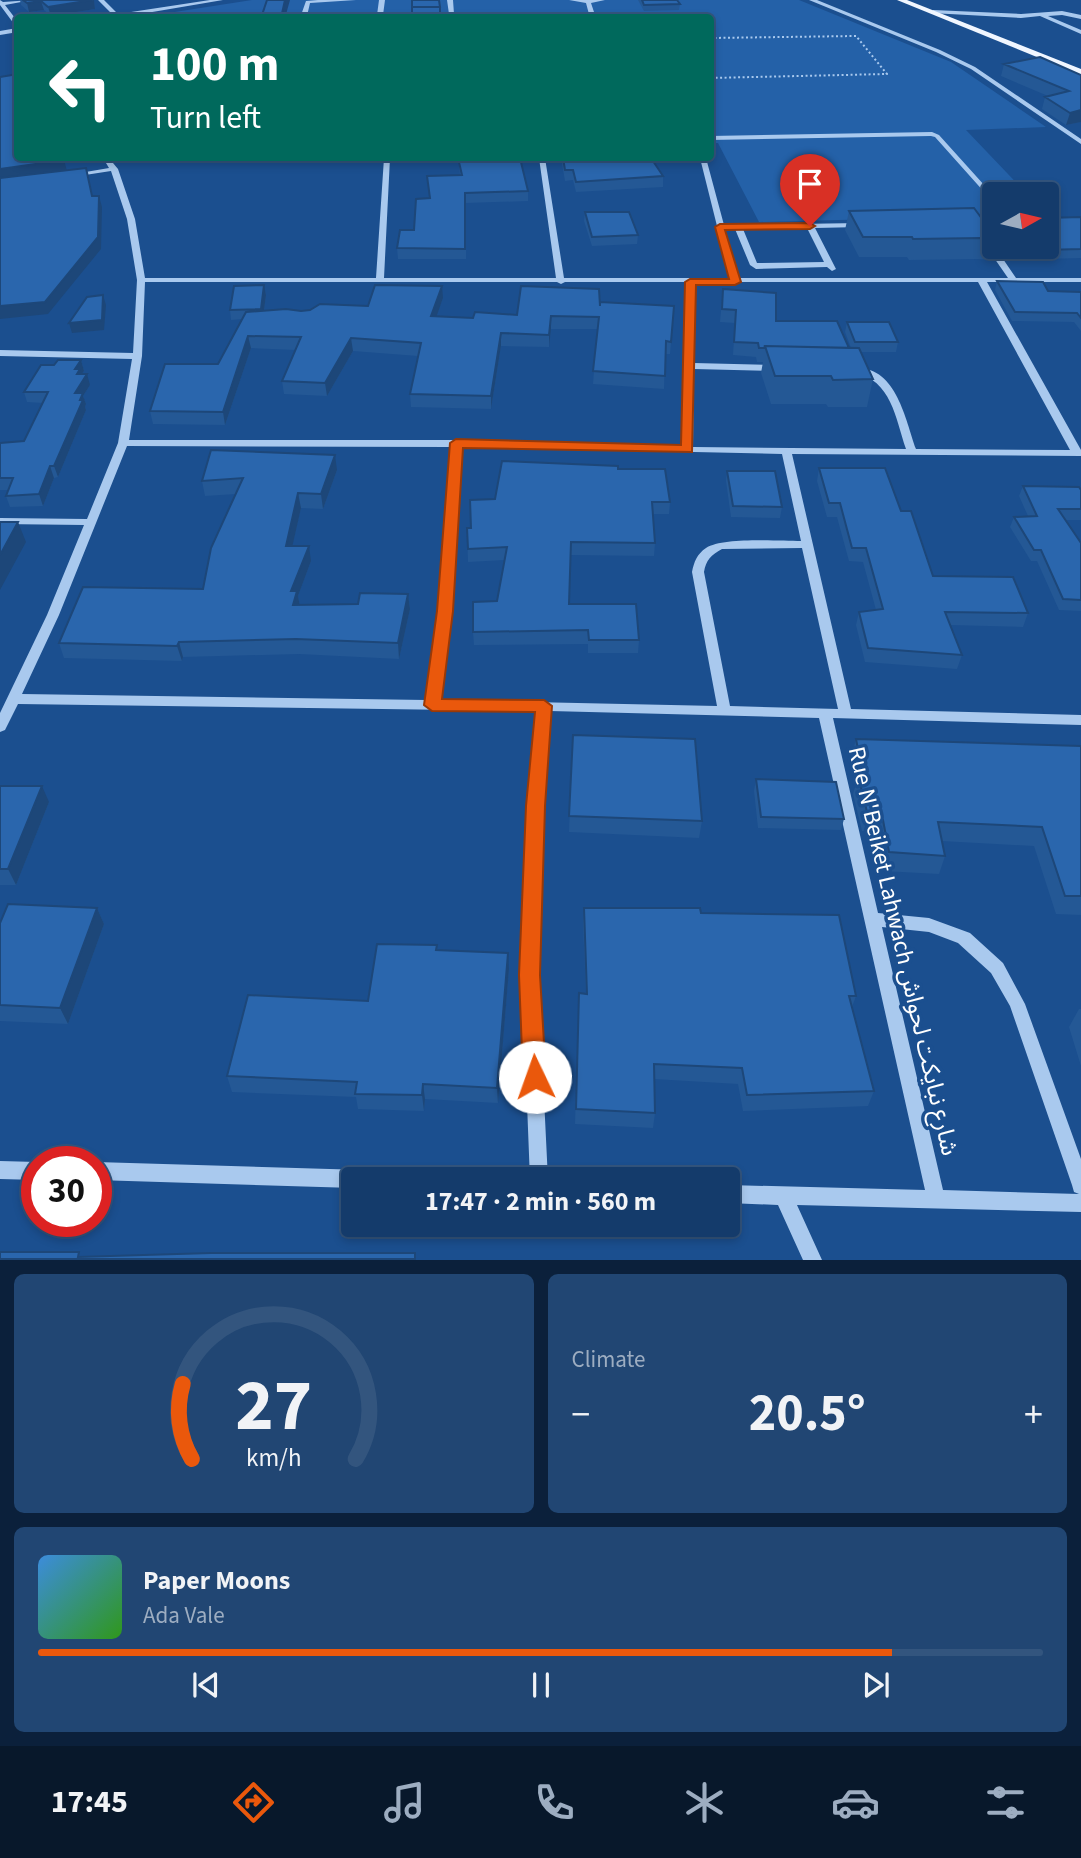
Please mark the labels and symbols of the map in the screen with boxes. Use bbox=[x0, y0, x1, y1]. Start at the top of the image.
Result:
pin bbox=[780, 154, 840, 226]
north arrow bbox=[982, 182, 1059, 259]
street label: Rue N'Beiket Lahwach شارع نبايكت لحواش bbox=[839, 743, 967, 1159]
position arrow bbox=[498, 1040, 572, 1114]
speed limit sign: 30 bbox=[21, 1146, 112, 1237]

